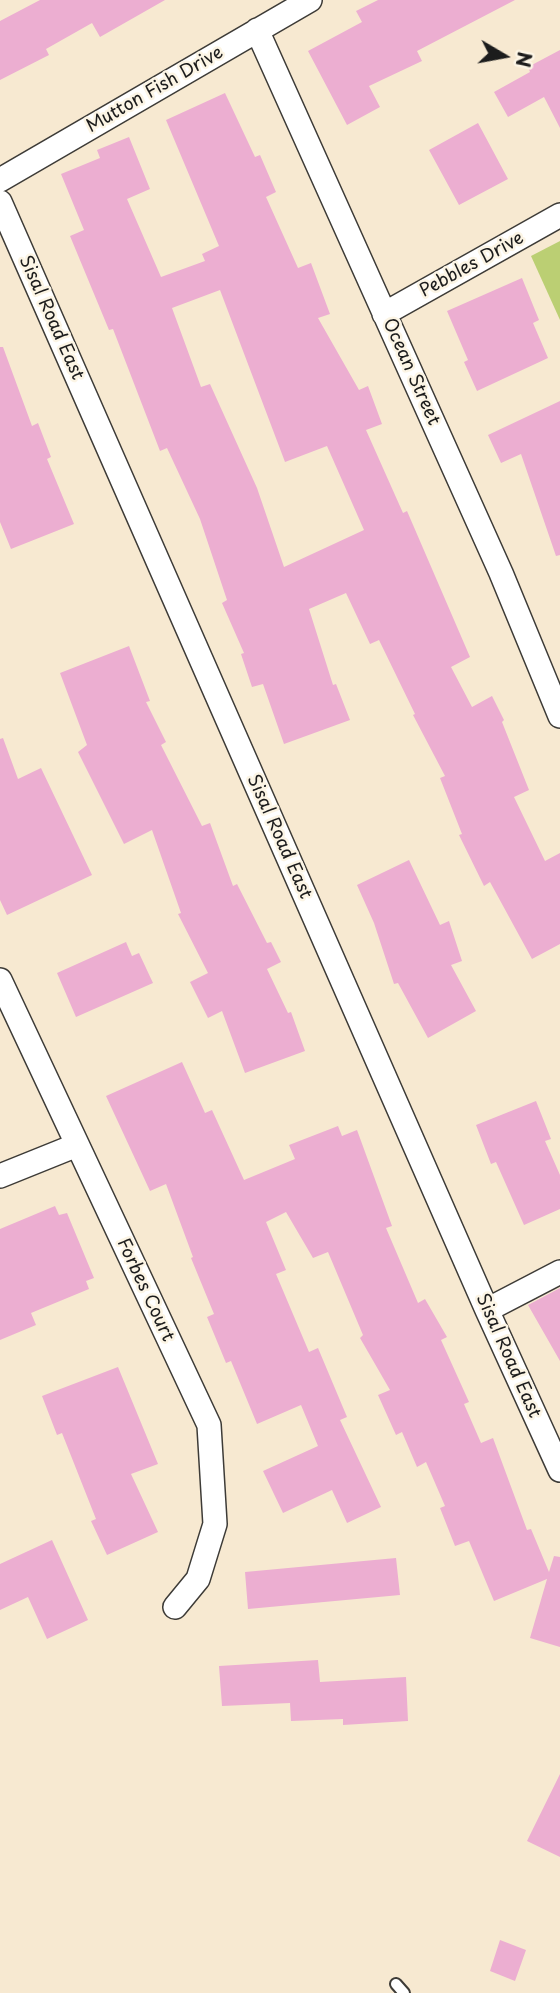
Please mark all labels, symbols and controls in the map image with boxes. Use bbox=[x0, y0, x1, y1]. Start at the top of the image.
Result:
north arrow bbox=[469, 21, 539, 91]
street label: Mutton Fish Drive bbox=[83, 42, 227, 138]
text: N bbox=[510, 50, 540, 69]
street label: Pebbles Drive bbox=[416, 228, 528, 302]
street label: Sisal Road East bbox=[14, 253, 88, 383]
street label: Ocean Street bbox=[378, 315, 444, 429]
street label: Sisal Road East bbox=[242, 772, 316, 902]
street label: Forbes Court bbox=[112, 1235, 178, 1345]
street label: Sisal Road East bbox=[471, 1291, 545, 1421]

